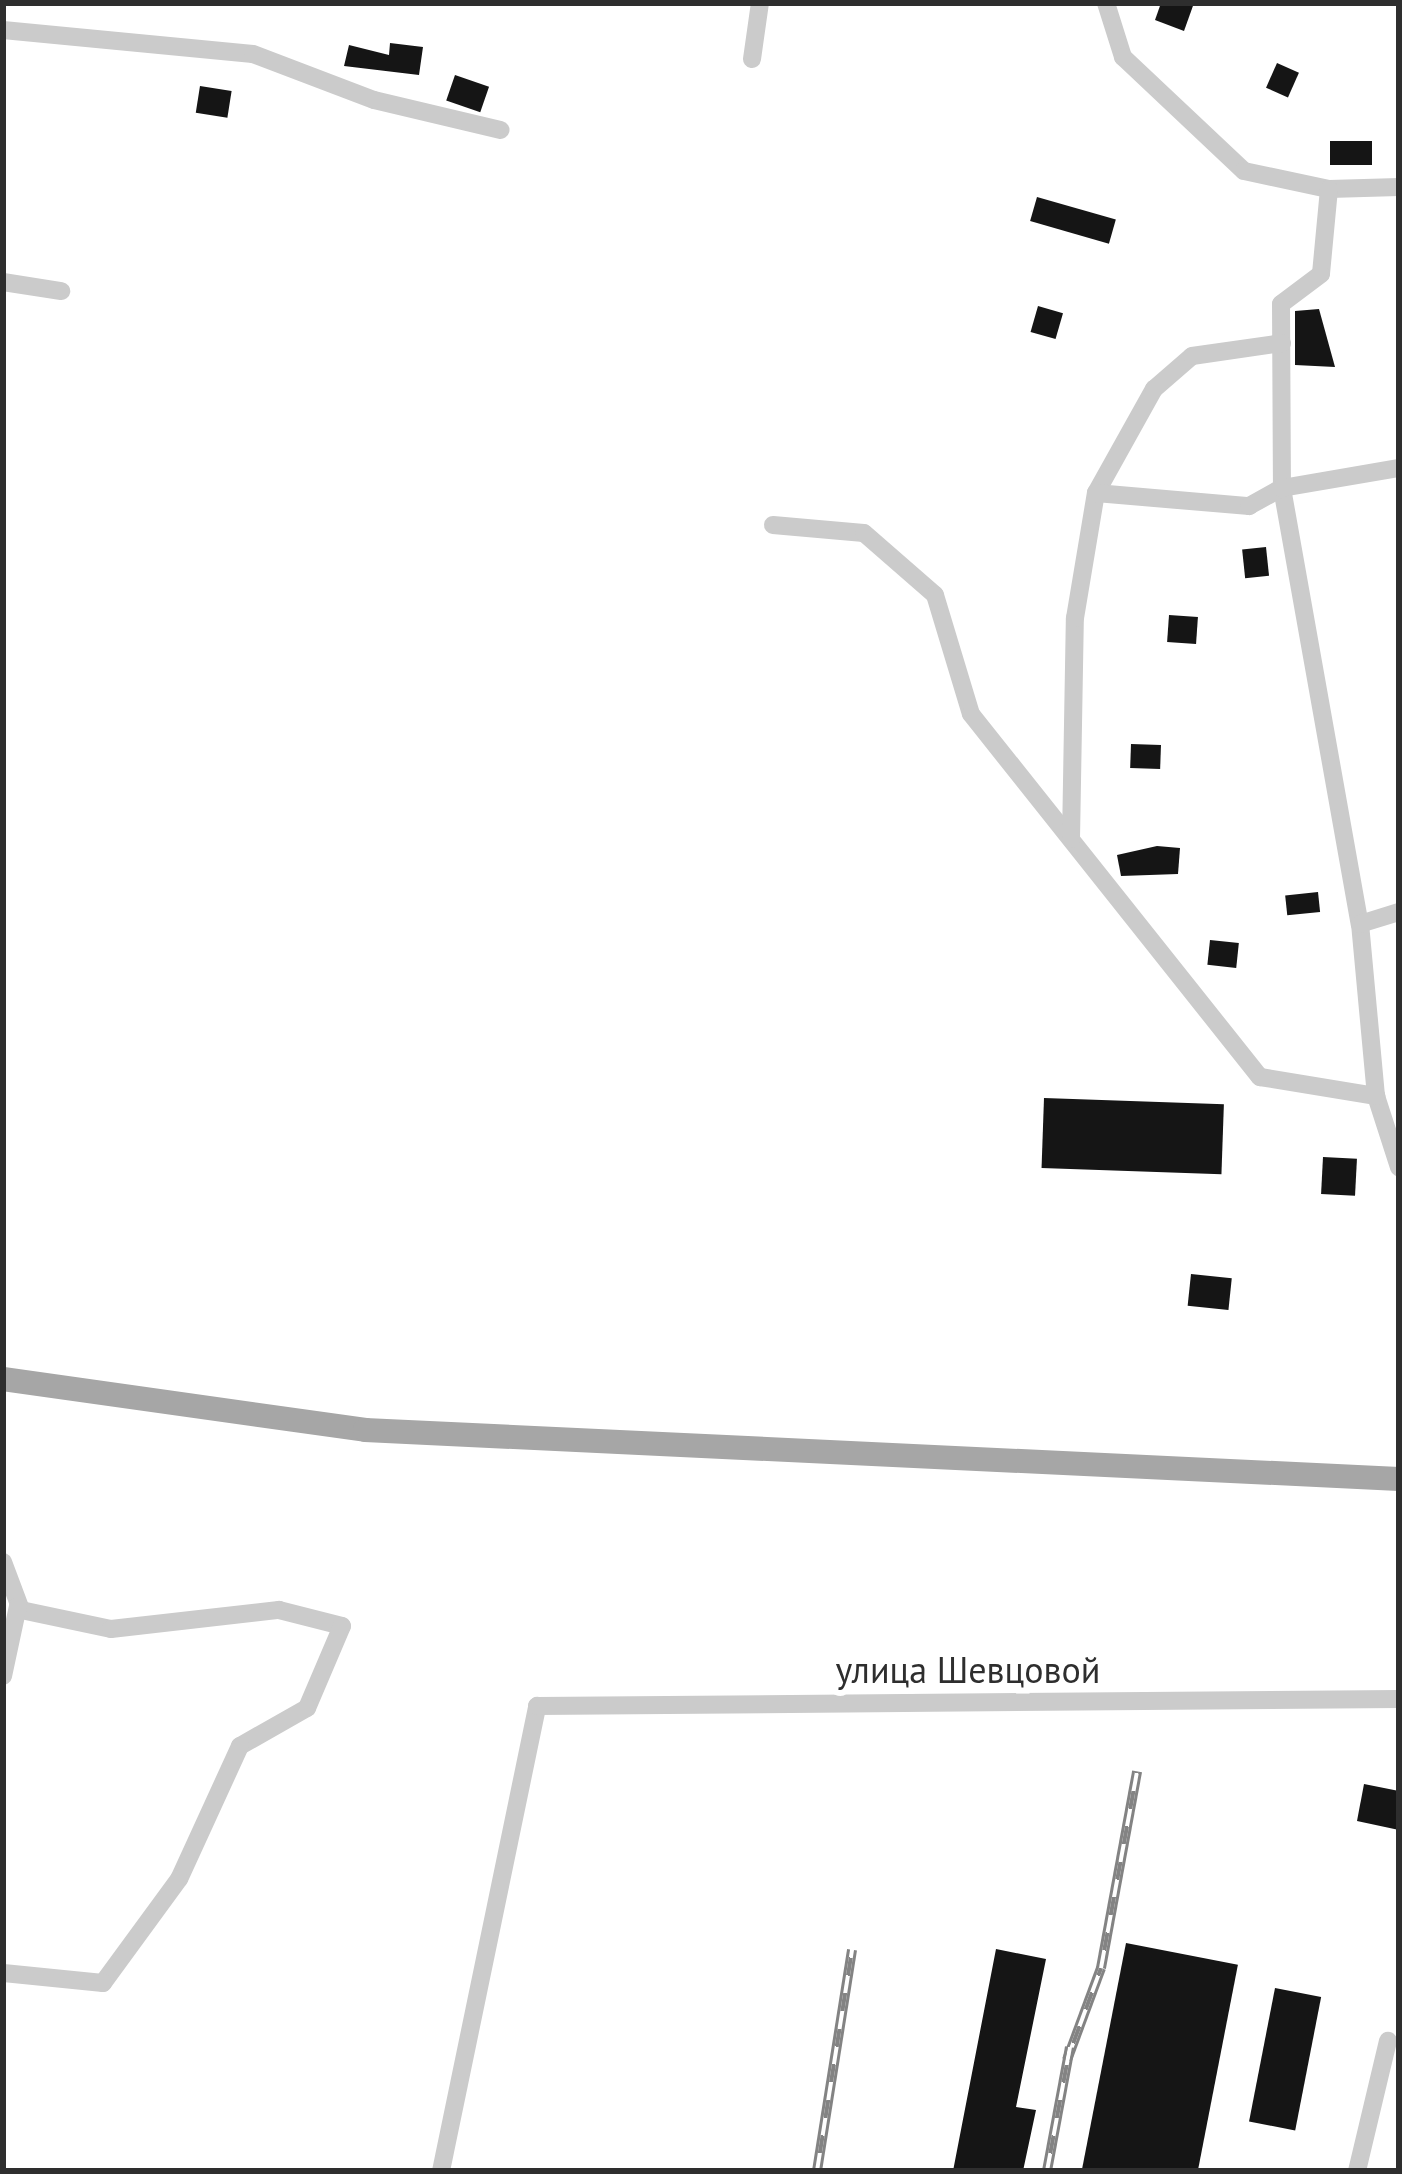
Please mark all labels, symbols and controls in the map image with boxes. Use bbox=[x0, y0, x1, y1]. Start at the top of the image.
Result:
street label: улица Шевцовой bbox=[836, 1648, 1100, 1692]

